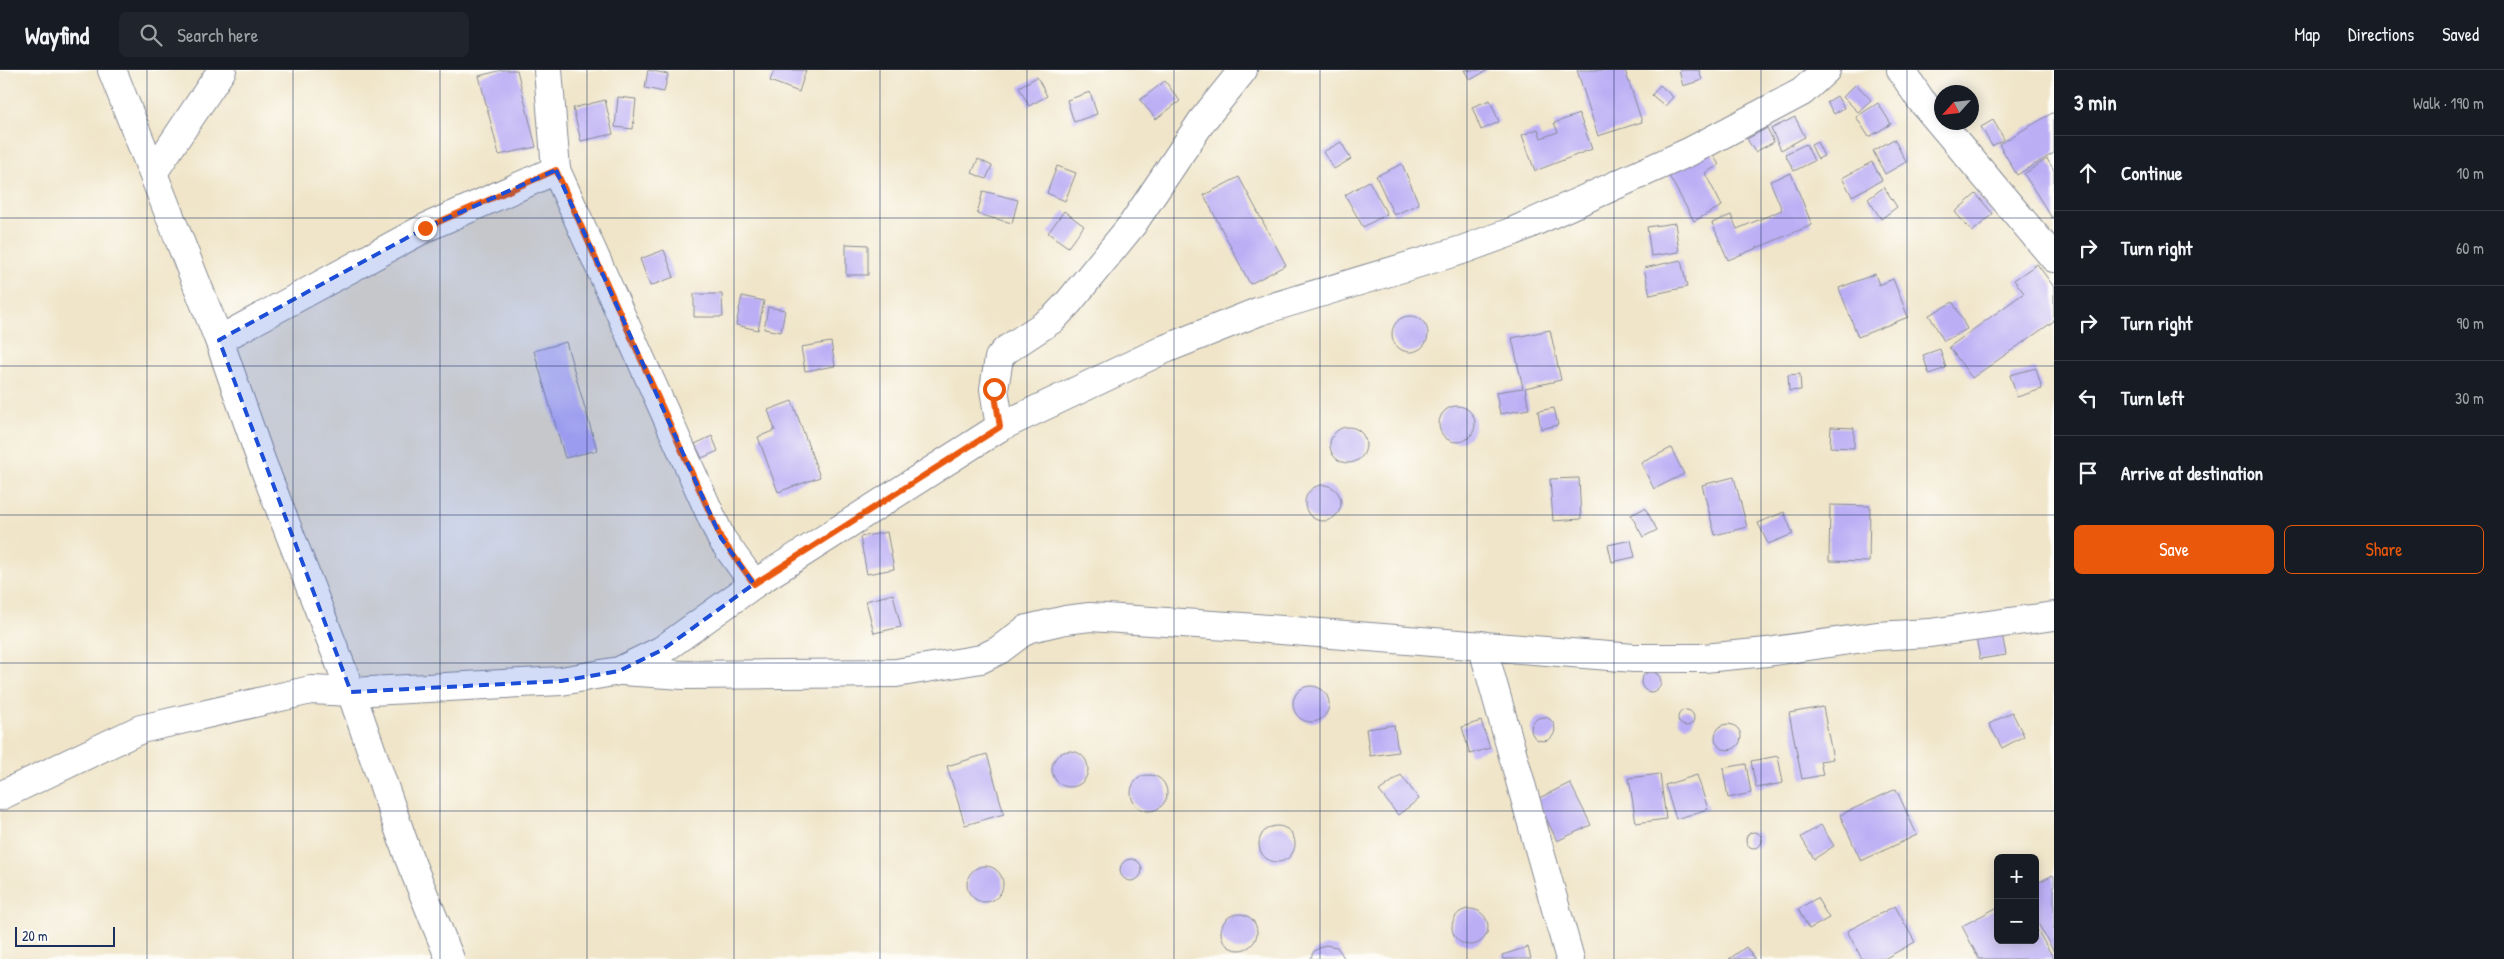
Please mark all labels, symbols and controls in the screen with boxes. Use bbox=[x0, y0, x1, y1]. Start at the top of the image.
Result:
search box bbox=[119, 12, 469, 57]
text: Wayfind bbox=[25, 19, 89, 51]
icon: search bbox=[137, 21, 165, 49]
text: Search here bbox=[177, 22, 258, 48]
text: Map bbox=[2295, 22, 2320, 47]
text: Directions bbox=[2348, 22, 2414, 47]
text: Saved bbox=[2442, 22, 2479, 47]
north arrow bbox=[1934, 85, 1979, 130]
text: 3 min bbox=[2074, 88, 2117, 117]
text: Walk · 190 m bbox=[2413, 92, 2484, 114]
icon: ahead bbox=[2074, 159, 2102, 187]
text: Continue bbox=[2121, 160, 2182, 186]
text: 10 m bbox=[2456, 162, 2484, 184]
route end bbox=[414, 217, 437, 240]
icon: right bbox=[2074, 234, 2102, 262]
text: Turn right bbox=[2121, 235, 2192, 261]
text: 60 m bbox=[2456, 237, 2484, 259]
icon: right bbox=[2074, 309, 2102, 337]
text: Turn right bbox=[2121, 310, 2192, 336]
text: 90 m bbox=[2456, 312, 2484, 334]
route start bbox=[983, 378, 1006, 401]
icon: left bbox=[2074, 384, 2102, 412]
text: Turn left bbox=[2121, 385, 2184, 411]
text: 30 m bbox=[2455, 387, 2484, 409]
icon: arrive bbox=[2074, 459, 2102, 487]
text: Arrive at destination bbox=[2121, 460, 2263, 486]
button: Save bbox=[2074, 525, 2274, 574]
button: Share bbox=[2284, 525, 2484, 574]
map controls bbox=[1994, 854, 2039, 944]
button: + bbox=[1994, 854, 2039, 899]
button: − bbox=[1994, 899, 2039, 944]
scale bar bbox=[15, 924, 115, 947]
text: 20 m bbox=[22, 926, 48, 945]

